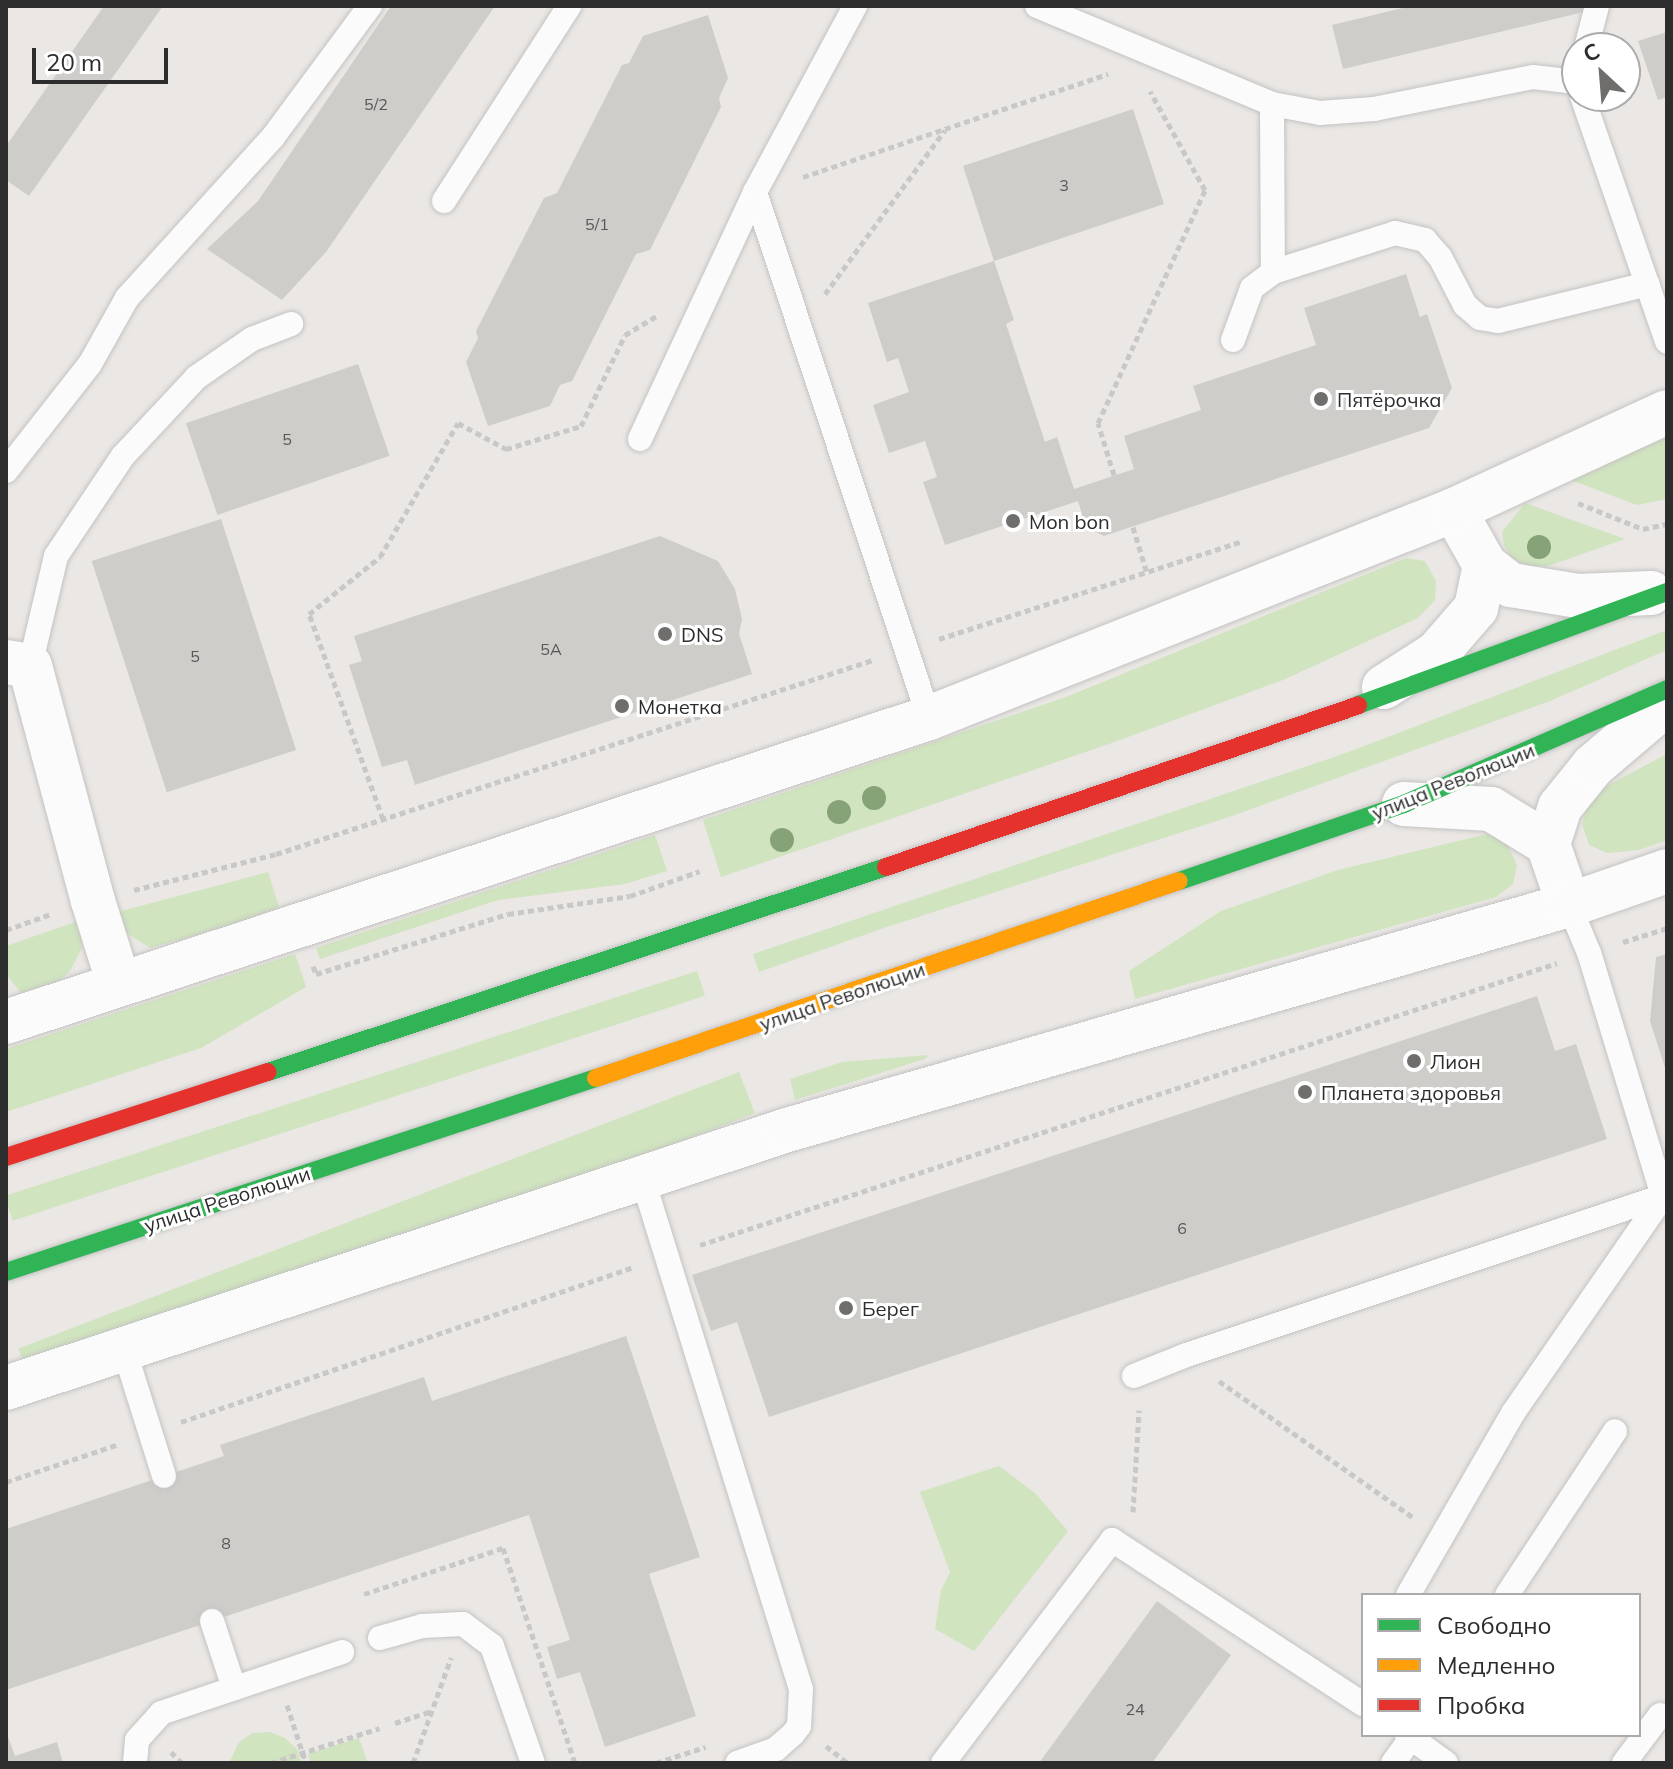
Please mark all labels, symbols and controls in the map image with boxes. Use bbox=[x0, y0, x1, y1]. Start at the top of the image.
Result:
scale bar bbox=[36, 32, 172, 82]
north arrow bbox=[1561, 32, 1641, 112]
text: С bbox=[1578, 36, 1604, 68]
text: 20 m bbox=[46, 47, 102, 77]
house number: 5/2 bbox=[364, 94, 388, 114]
house number: 3 bbox=[1059, 175, 1069, 195]
house number: 5/1 bbox=[585, 214, 609, 234]
place label: Пятёрочка bbox=[1337, 387, 1441, 411]
marker: Пятёрочка bbox=[1312, 390, 1330, 408]
house number: 5 bbox=[282, 429, 292, 449]
place label: Mon bon bbox=[1029, 509, 1110, 533]
marker: Mon bon bbox=[1004, 512, 1022, 530]
place label: DNS bbox=[681, 622, 723, 646]
marker: DNS bbox=[656, 625, 674, 643]
house number: 5А bbox=[540, 639, 562, 659]
house number: 5 bbox=[190, 646, 200, 666]
place label: Монетка bbox=[638, 694, 722, 718]
marker: Монетка bbox=[613, 697, 631, 715]
street label: улица Революции bbox=[1368, 737, 1538, 825]
street label: улица Революции bbox=[756, 956, 928, 1036]
place label: Лион bbox=[1430, 1049, 1481, 1073]
marker: Лион bbox=[1405, 1052, 1423, 1070]
place label: Планета здоровья bbox=[1321, 1080, 1501, 1104]
marker: Планета здоровья bbox=[1296, 1083, 1314, 1101]
street label: улица Революции bbox=[141, 1161, 313, 1237]
house number: 6 bbox=[1177, 1218, 1187, 1238]
place label: Берег bbox=[862, 1296, 919, 1320]
marker: Берег bbox=[837, 1299, 855, 1317]
house number: 8 bbox=[221, 1533, 231, 1553]
legend bbox=[1361, 1593, 1641, 1737]
text: Свободно bbox=[1437, 1610, 1552, 1640]
text: Медленно bbox=[1437, 1650, 1556, 1680]
text: Пробка bbox=[1437, 1690, 1525, 1720]
house number: 24 bbox=[1125, 1699, 1145, 1719]

